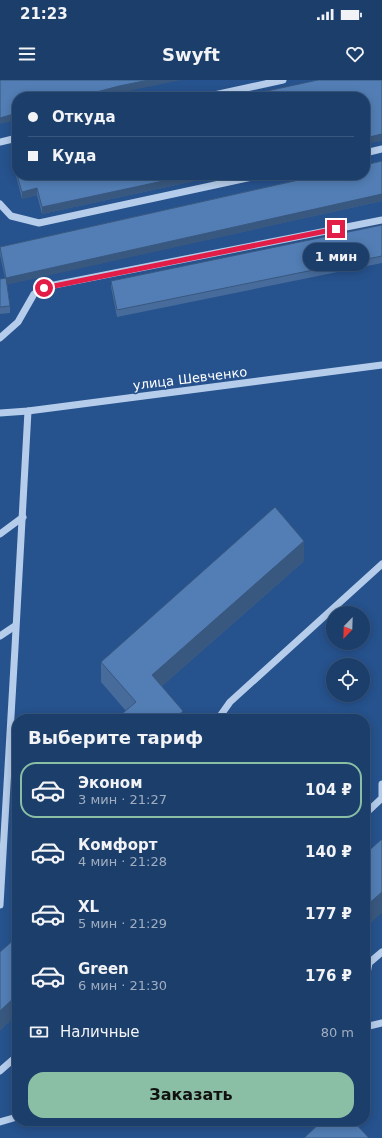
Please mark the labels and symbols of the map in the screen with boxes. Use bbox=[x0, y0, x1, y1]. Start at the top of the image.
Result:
route end bbox=[327, 220, 345, 238]
callout: 1 мин bbox=[303, 243, 369, 271]
route start bbox=[35, 279, 53, 297]
street label: улица Шевченко bbox=[132, 364, 248, 393]
north arrow bbox=[326, 606, 370, 650]

